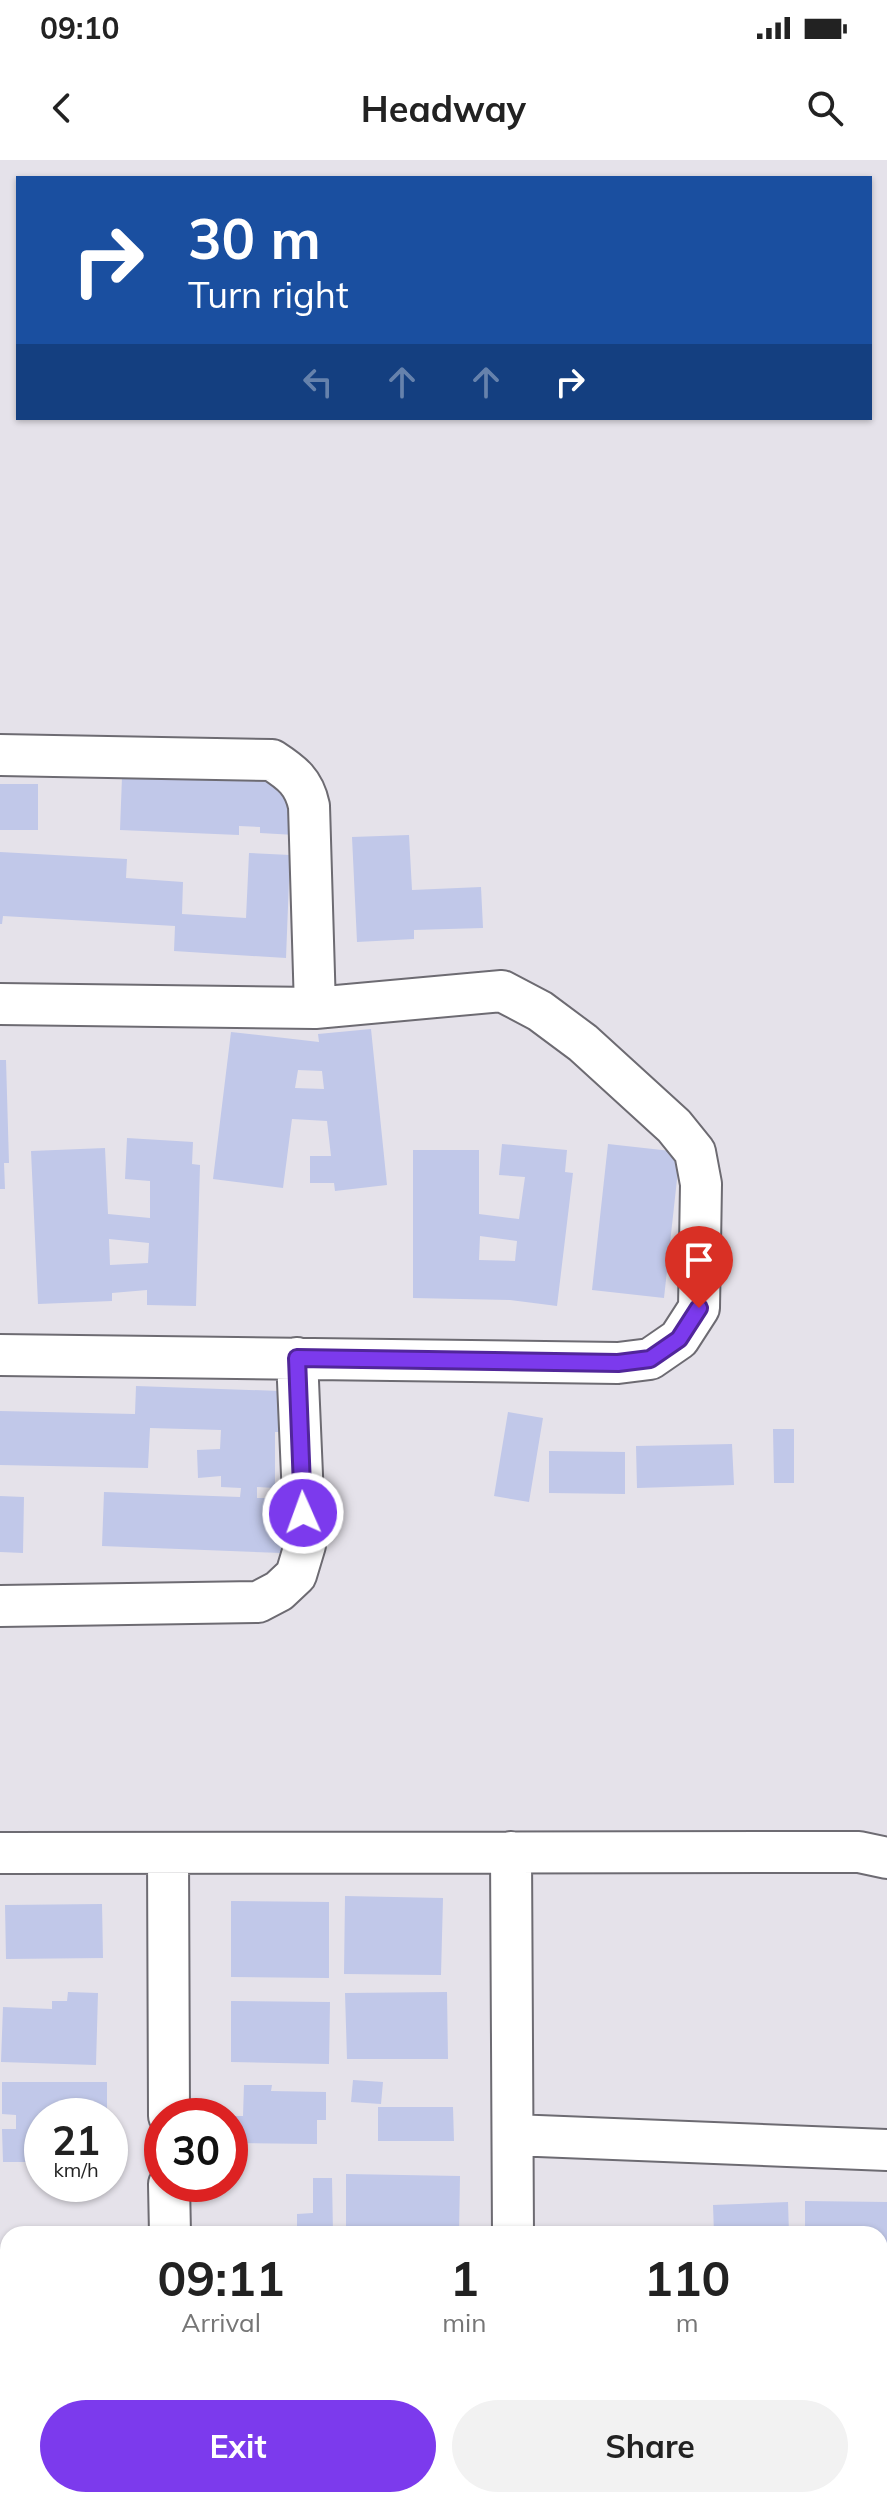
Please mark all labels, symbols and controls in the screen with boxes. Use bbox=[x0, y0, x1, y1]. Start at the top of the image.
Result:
text: 09:10 bbox=[40, 9, 119, 47]
icon: back bbox=[40, 86, 84, 130]
text: Headway bbox=[361, 86, 526, 131]
icon: search bbox=[803, 86, 847, 130]
text: 30 m bbox=[188, 203, 321, 273]
icon: right bbox=[56, 208, 160, 312]
text: Turn right bbox=[188, 272, 349, 317]
icon: left bbox=[296, 360, 340, 404]
icon: ahead bbox=[380, 360, 424, 404]
icon: ahead bbox=[464, 360, 508, 404]
icon: right bbox=[548, 360, 592, 404]
pin bbox=[665, 1226, 733, 1308]
icon: arrive bbox=[677, 1238, 721, 1282]
position arrow bbox=[261, 1471, 345, 1555]
speed limit sign: 30 bbox=[144, 2098, 248, 2202]
text: 21 bbox=[52, 2115, 100, 2165]
text: km/h bbox=[53, 2157, 99, 2182]
text: 09:11 bbox=[158, 2248, 285, 2308]
text: 1 bbox=[450, 2248, 479, 2308]
text: 110 bbox=[644, 2248, 730, 2308]
text: Arrival bbox=[181, 2306, 261, 2339]
text: min bbox=[442, 2306, 486, 2339]
text: m bbox=[676, 2306, 699, 2339]
button: Exit bbox=[40, 2400, 436, 2492]
button: Share bbox=[452, 2400, 848, 2492]

